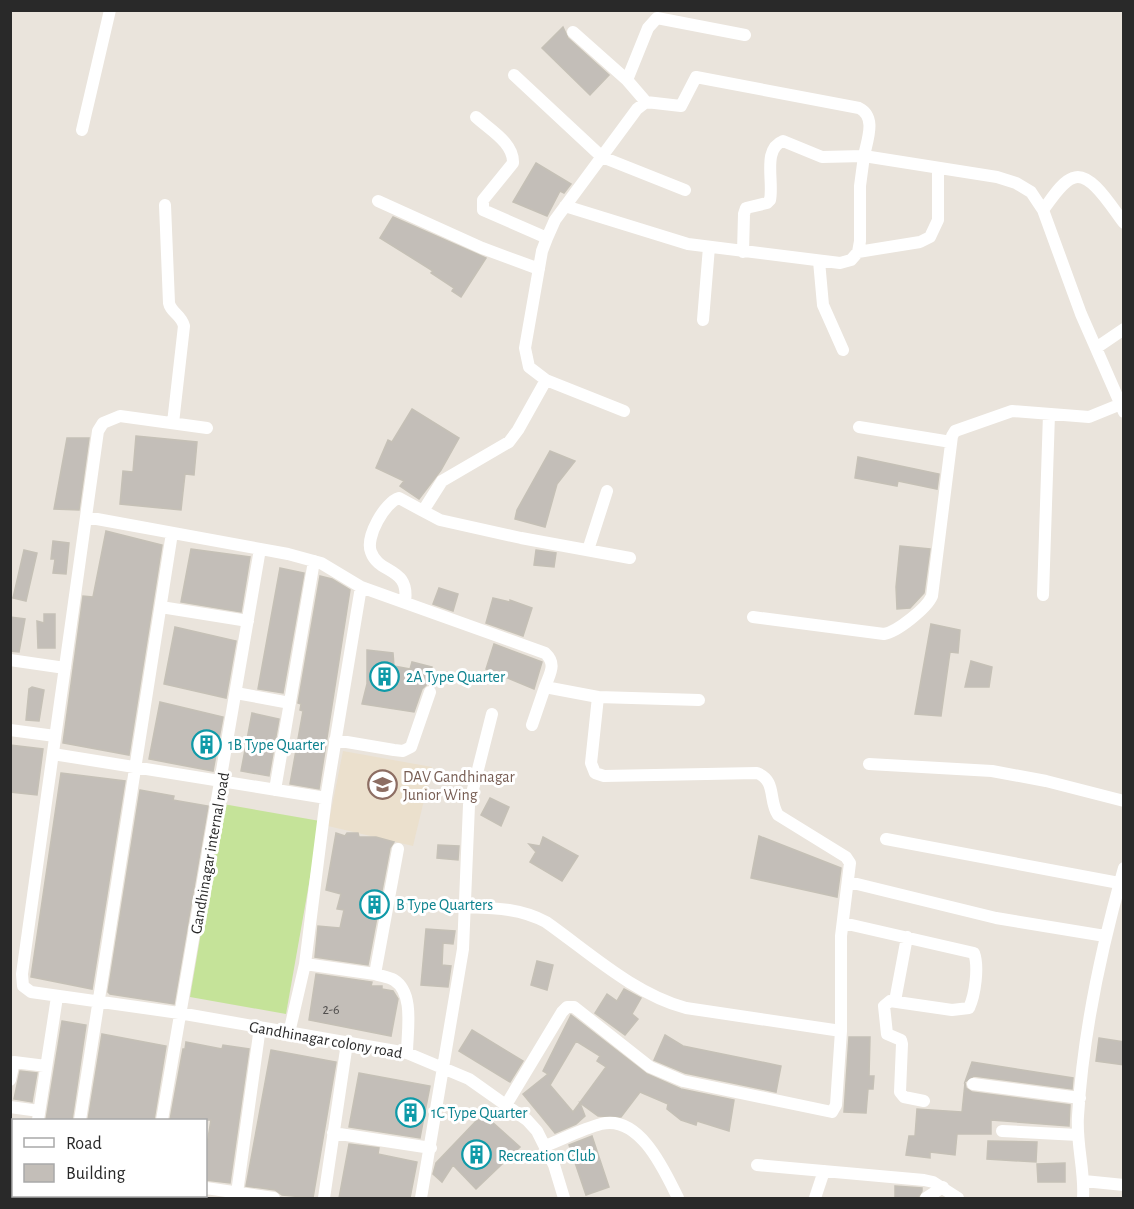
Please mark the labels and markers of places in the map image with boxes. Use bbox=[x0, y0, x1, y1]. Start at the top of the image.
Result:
building icon: 2A Type Quarter bbox=[369, 660, 401, 692]
place label: 2A Type Quarter bbox=[406, 669, 506, 686]
building icon: 1B Type Quarter bbox=[191, 728, 223, 760]
place label: 1B Type Quarter bbox=[228, 737, 326, 754]
school or university icon: DAV Gandhinagar Junior Wing bbox=[366, 769, 398, 801]
place label: DAV Gandhinagar Junior Wing bbox=[403, 769, 516, 803]
building icon: B Type Quarters bbox=[359, 888, 391, 920]
place label: B Type Quarters bbox=[396, 897, 493, 914]
building icon: 1C Type Quarter bbox=[394, 1096, 426, 1128]
place label: 1C Type Quarter bbox=[431, 1105, 528, 1122]
building icon: Recreation Club bbox=[461, 1139, 493, 1171]
place label: Recreation Club bbox=[498, 1148, 596, 1164]

